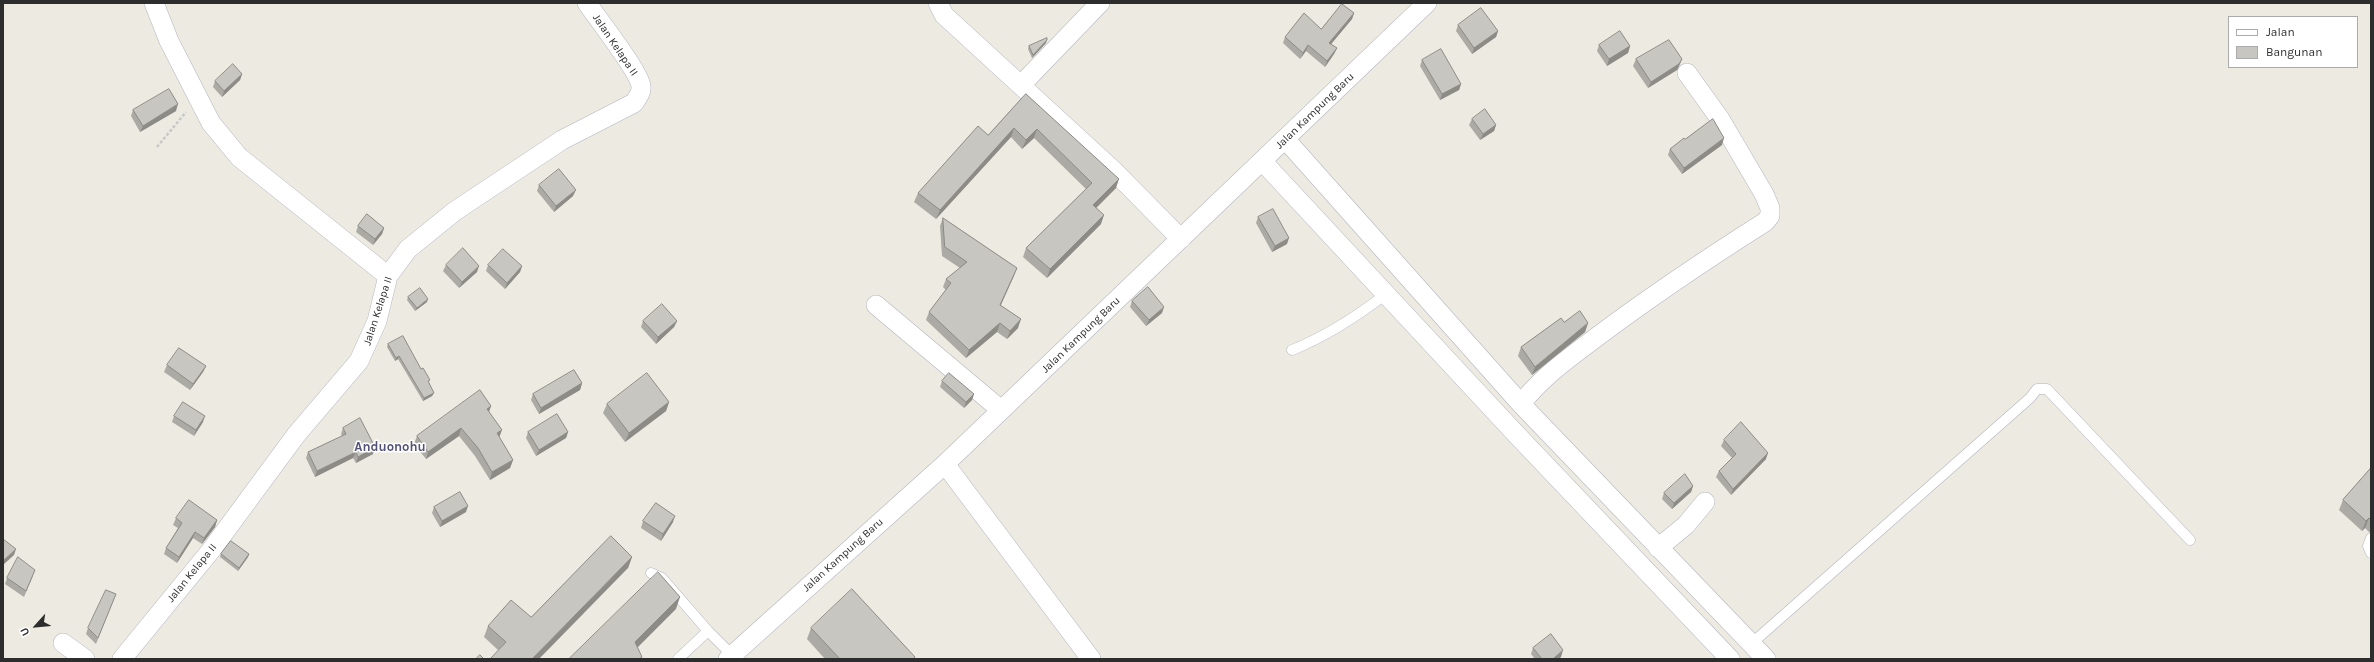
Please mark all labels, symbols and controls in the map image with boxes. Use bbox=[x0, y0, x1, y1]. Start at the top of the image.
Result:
street label: Jalan Kelapa II bbox=[590, 12, 640, 78]
legend bbox=[2228, 16, 2358, 68]
text: Jalan bbox=[2266, 25, 2295, 39]
text: Bangunan bbox=[2266, 45, 2322, 59]
street label: Jalan Kampung Baru bbox=[1273, 70, 1357, 152]
street label: Jalan Kelapa II bbox=[361, 275, 395, 347]
street label: Jalan Kampung Baru bbox=[1039, 294, 1123, 376]
district label: Anduonohu bbox=[354, 439, 426, 455]
street label: Jalan Kampung Baru bbox=[800, 515, 886, 595]
street label: Jalan Kelapa II bbox=[164, 541, 220, 605]
north arrow bbox=[16, 606, 56, 646]
text: U bbox=[17, 625, 32, 638]

